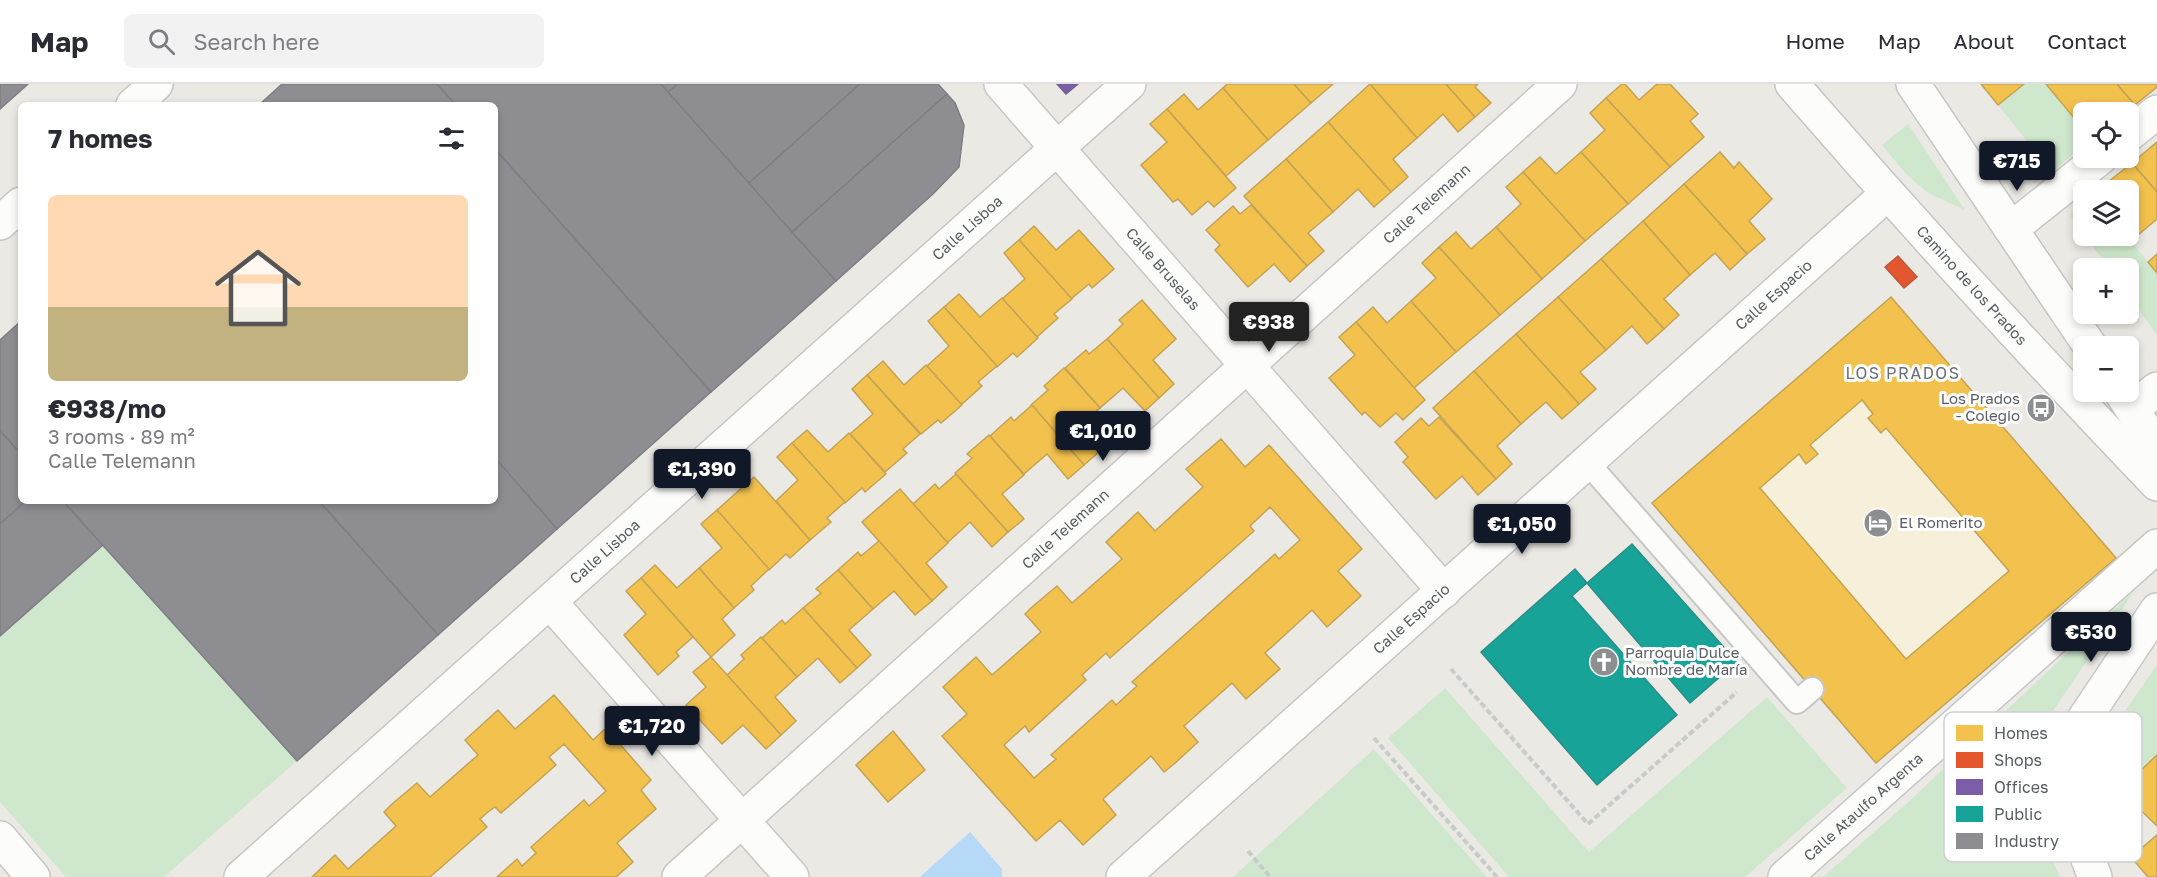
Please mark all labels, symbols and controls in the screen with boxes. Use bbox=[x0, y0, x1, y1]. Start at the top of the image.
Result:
search box bbox=[124, 14, 544, 68]
text: Map bbox=[30, 25, 88, 58]
icon: search bbox=[145, 25, 178, 58]
text: Search here bbox=[193, 28, 319, 55]
text: Home bbox=[1785, 28, 1845, 54]
text: Map bbox=[1878, 28, 1921, 54]
text: About bbox=[1954, 28, 2014, 54]
text: Contact bbox=[2047, 28, 2127, 54]
map controls bbox=[2073, 102, 2139, 402]
button: locate bbox=[2073, 102, 2139, 168]
icon: filters bbox=[435, 122, 468, 155]
text: 7 homes bbox=[48, 123, 153, 154]
pin: €715 bbox=[1981, 141, 2053, 192]
text: €715 bbox=[1993, 148, 2041, 172]
street label: Calle Telemann bbox=[1379, 159, 1473, 247]
button: layers bbox=[2073, 180, 2139, 246]
street label: Calle Lisboa bbox=[928, 192, 1006, 263]
street label: Camino de los Prados bbox=[1913, 221, 2031, 348]
street label: Calle Bruselas bbox=[1123, 224, 1204, 314]
icon: home bbox=[204, 234, 312, 342]
street label: Calle Espacio bbox=[1731, 255, 1815, 333]
button: + bbox=[2073, 258, 2139, 324]
pin: €938 bbox=[1233, 302, 1305, 353]
text: €938 bbox=[1243, 309, 1295, 333]
button: − bbox=[2073, 336, 2139, 402]
district label: LOS PRADOS bbox=[1846, 363, 1960, 383]
place label: Los Prados - Colegio bbox=[1941, 389, 2020, 424]
bus stop icon: Los Prados - Colegio bbox=[2025, 392, 2057, 424]
text: €938/mo bbox=[48, 393, 166, 424]
pin: €1,010 bbox=[1054, 411, 1152, 462]
text: €1,010 bbox=[1069, 418, 1137, 442]
text: 3 rooms · 89 m² bbox=[48, 424, 195, 448]
text: Calle Telemann bbox=[48, 448, 196, 472]
pin: €1,390 bbox=[653, 449, 751, 500]
text: €1,390 bbox=[668, 456, 736, 480]
street label: Calle Telemann bbox=[1018, 485, 1112, 572]
pin: €1,050 bbox=[1473, 504, 1571, 555]
hotel icon: El Romerito bbox=[1862, 507, 1894, 539]
text: €1,050 bbox=[1488, 511, 1557, 535]
place label: El Romerito bbox=[1899, 513, 1983, 531]
street label: Calle Lisboa bbox=[566, 515, 643, 587]
street label: Calle Espacio bbox=[1369, 579, 1453, 657]
pin: €530 bbox=[2055, 612, 2127, 663]
text: €530 bbox=[2065, 619, 2117, 643]
place label: Parroquia Dulce Nombre de María bbox=[1625, 643, 1747, 678]
church icon: Parroquia Dulce Nombre de María bbox=[1588, 646, 1620, 678]
pin: €1,720 bbox=[603, 706, 701, 757]
legend bbox=[1944, 712, 2142, 862]
text: €1,720 bbox=[619, 713, 685, 737]
text: Homes bbox=[1994, 723, 2048, 743]
street label: Calle Ataulfo Argenta bbox=[1799, 749, 1926, 864]
text: Shops bbox=[1994, 750, 2042, 770]
text: Offices bbox=[1994, 777, 2048, 797]
text: Public bbox=[1994, 804, 2042, 824]
text: Industry bbox=[1994, 831, 2059, 851]

